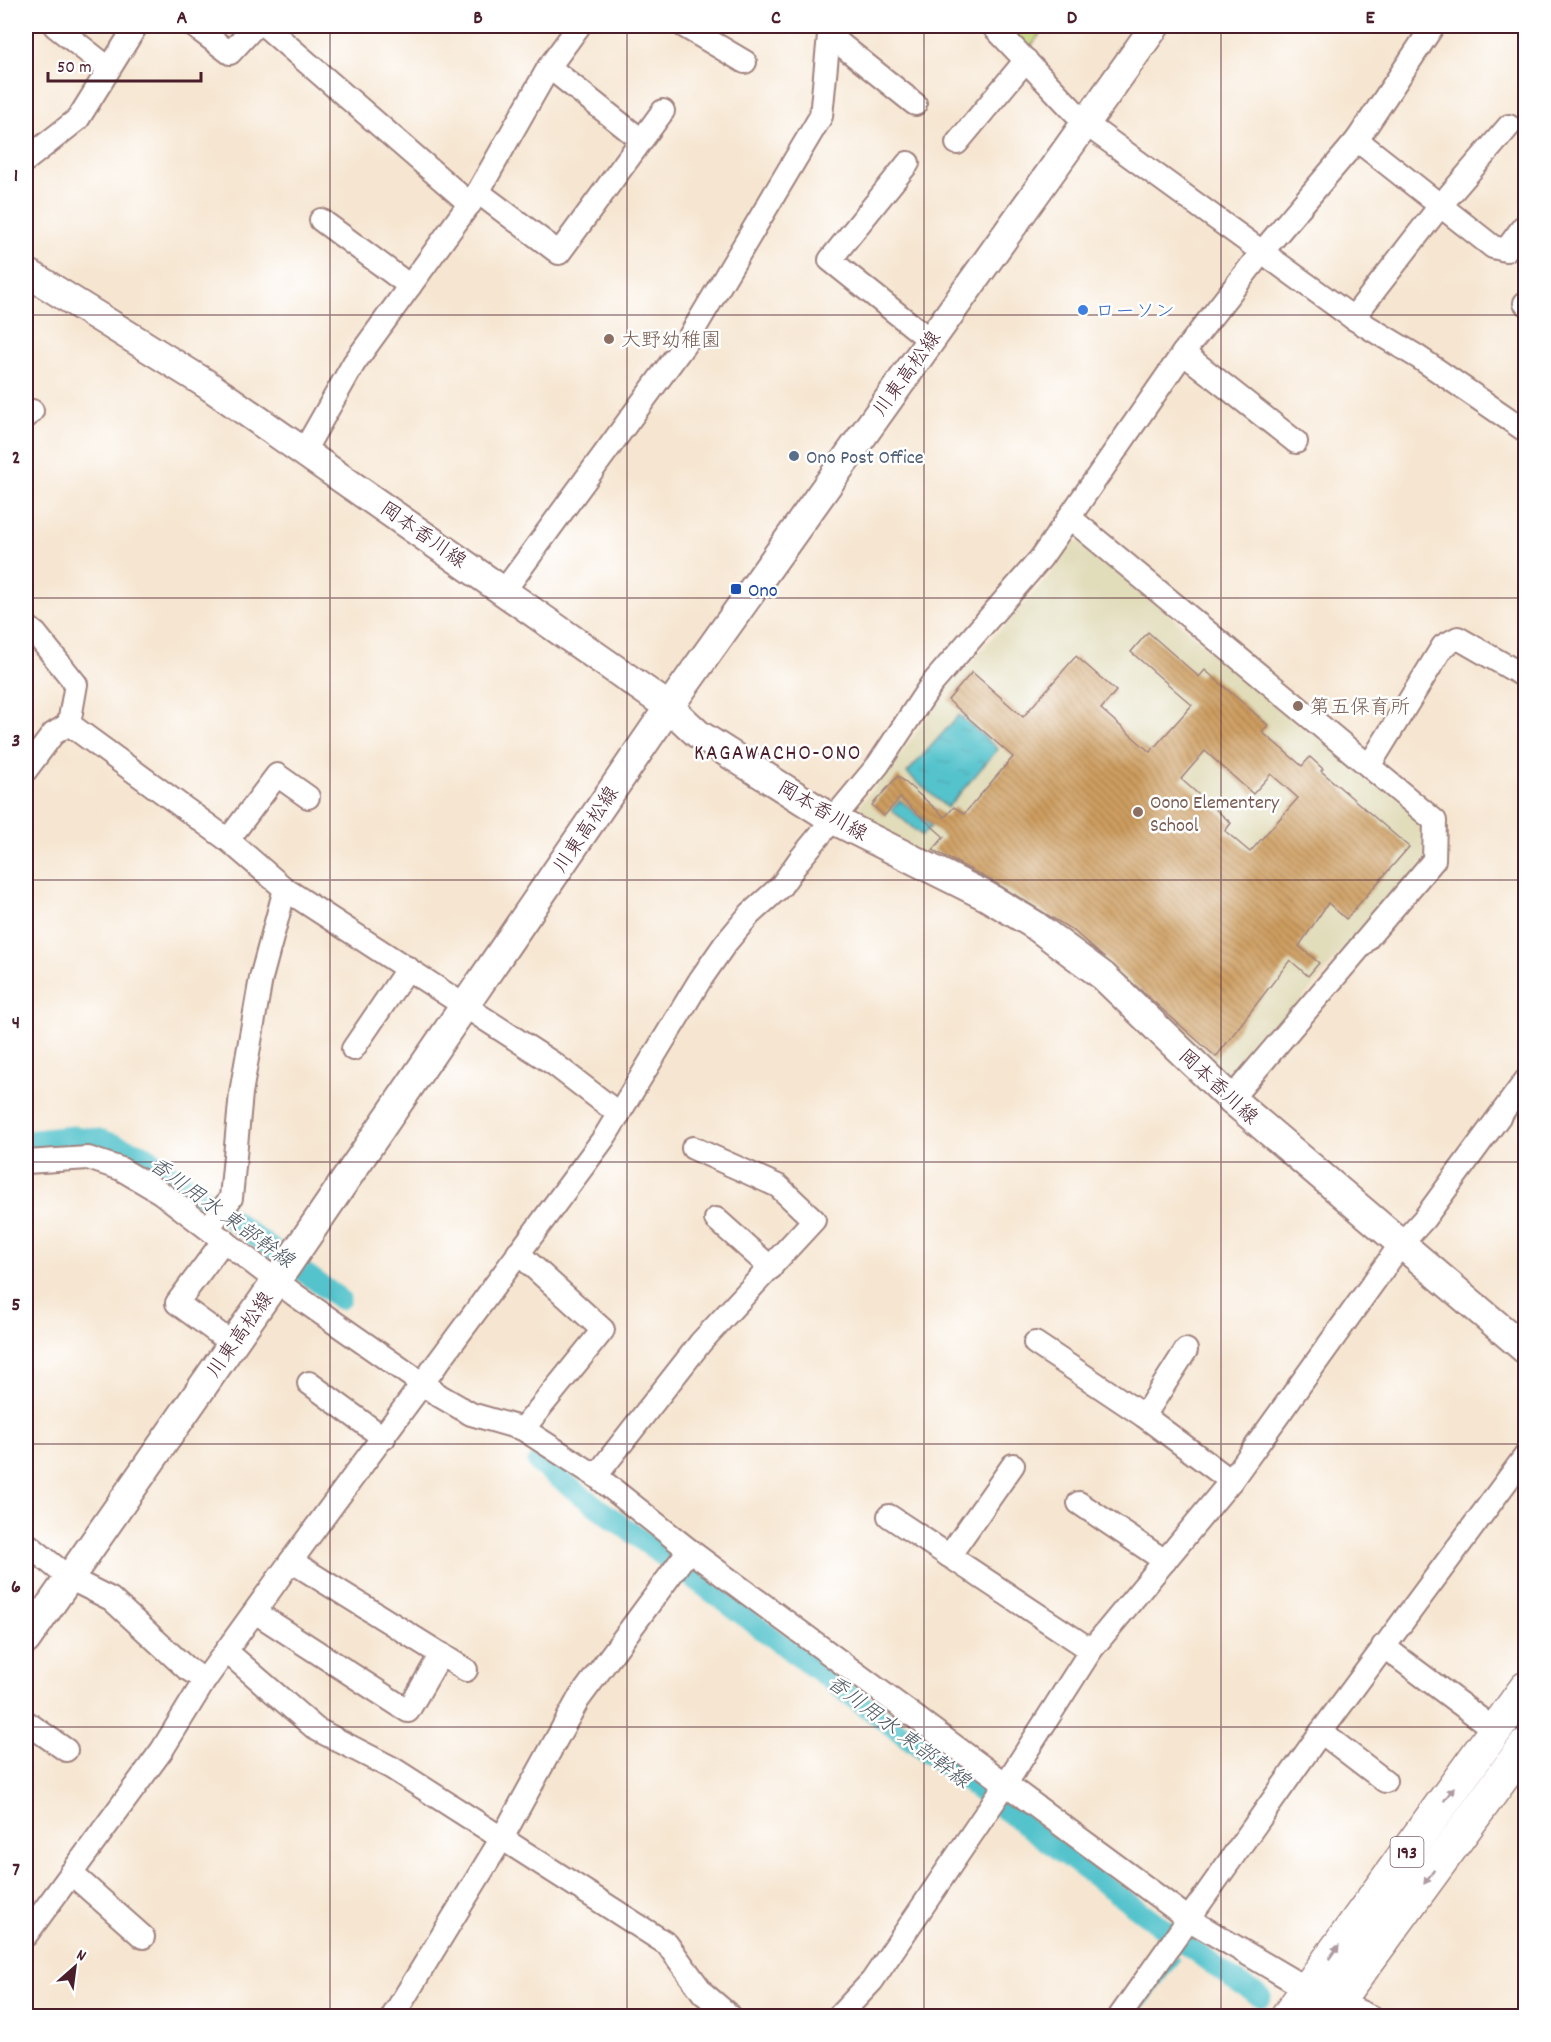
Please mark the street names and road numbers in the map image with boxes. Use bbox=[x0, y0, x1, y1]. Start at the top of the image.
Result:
street label: 川東高松線 bbox=[868, 326, 949, 423]
street label: 岡本香川線 bbox=[373, 496, 471, 577]
street label: 岡本香川線 bbox=[771, 775, 872, 850]
street label: 川東高松線 bbox=[548, 781, 627, 880]
street label: 岡本香川線 bbox=[1171, 1044, 1263, 1133]
street label: 川東高松線 bbox=[201, 1287, 282, 1385]
road number: 193 bbox=[1390, 1837, 1424, 1867]

